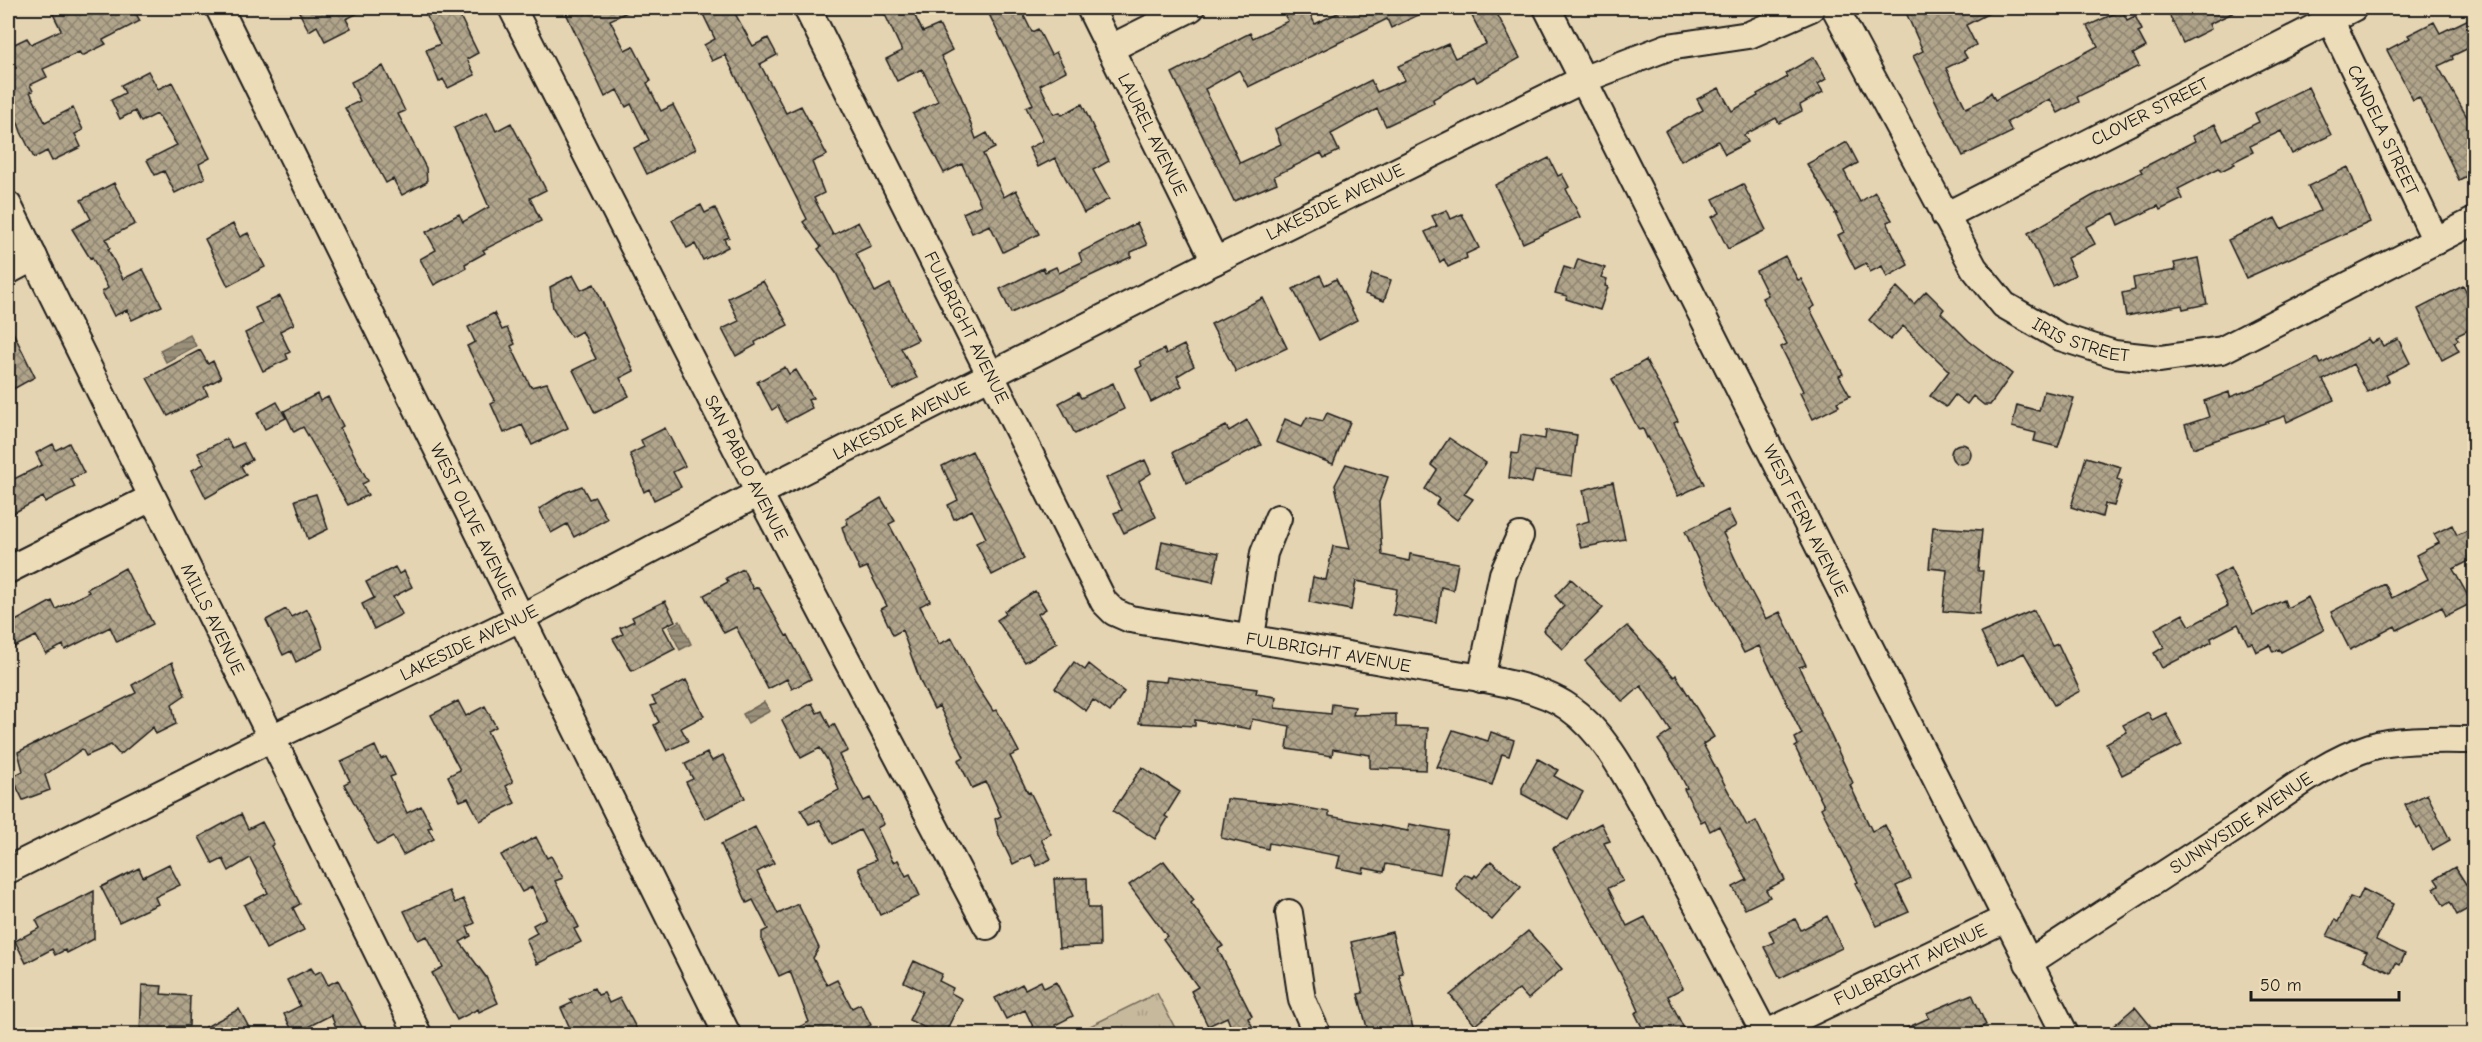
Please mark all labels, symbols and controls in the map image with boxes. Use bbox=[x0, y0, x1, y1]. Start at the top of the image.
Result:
street label: CANDELA STREET bbox=[2342, 61, 2423, 199]
street label: LAUREL AVENUE bbox=[1113, 70, 1191, 199]
street label: CLOVER STREET bbox=[2088, 73, 2213, 151]
street label: LAKESIDE AVENUE bbox=[1263, 159, 1408, 245]
street label: FULBRIGHT AVENUE bbox=[919, 248, 1013, 407]
street label: IRIS STREET bbox=[2029, 313, 2131, 367]
street label: LAKESIDE AVENUE bbox=[829, 377, 974, 465]
street label: SAN PABLO AVENUE bbox=[700, 392, 792, 544]
street label: WEST OLIVE AVENUE bbox=[425, 440, 520, 603]
street label: WEST FERN AVENUE bbox=[1758, 441, 1852, 600]
street label: MILLS AVENUE bbox=[176, 560, 249, 679]
street label: LAKESIDE AVENUE bbox=[397, 600, 542, 685]
street label: FULBRIGHT AVENUE bbox=[1244, 628, 1413, 677]
street label: SUNNYSIDE AVENUE bbox=[2166, 768, 2317, 879]
street label: FULBRIGHT AVENUE bbox=[1831, 919, 1990, 1010]
scale bar bbox=[2251, 964, 2400, 1002]
text: 50 m bbox=[2260, 975, 2302, 996]

